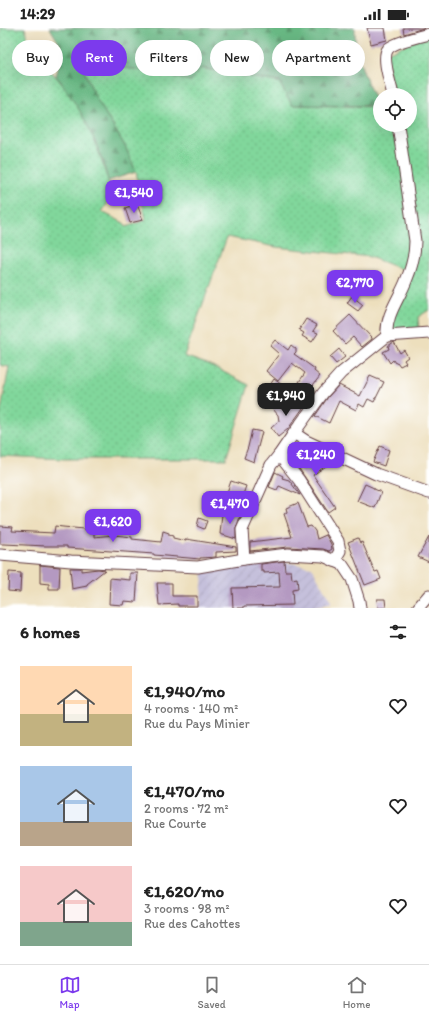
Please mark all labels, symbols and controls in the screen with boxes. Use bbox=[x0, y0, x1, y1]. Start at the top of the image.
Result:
text: 14:29 bbox=[20, 5, 55, 23]
chip: Buy bbox=[12, 40, 63, 76]
chip: Rent bbox=[71, 40, 127, 76]
chip: Filters bbox=[135, 40, 202, 76]
chip: New bbox=[210, 40, 264, 76]
chip: Apartment bbox=[272, 40, 365, 76]
map controls bbox=[373, 88, 417, 132]
button: locate bbox=[373, 88, 417, 132]
pin: €1,540 bbox=[101, 180, 167, 214]
text: €1,540 bbox=[114, 185, 154, 200]
pin: €2,770 bbox=[322, 270, 388, 304]
text: €2,770 bbox=[336, 275, 374, 290]
pin: €1,940 bbox=[253, 383, 319, 417]
text: €1,940 bbox=[266, 388, 306, 403]
pin: €1,240 bbox=[283, 442, 349, 476]
text: €1,240 bbox=[296, 447, 336, 462]
pin: €1,470 bbox=[197, 491, 263, 525]
text: €1,470 bbox=[211, 496, 249, 511]
pin: €1,620 bbox=[80, 509, 146, 543]
text: €1,620 bbox=[94, 514, 132, 529]
icon: filters bbox=[387, 621, 409, 643]
text: 6 homes bbox=[20, 622, 80, 642]
text: €1,940/mo bbox=[144, 681, 225, 701]
icon: home bbox=[52, 682, 100, 730]
icon: heart bbox=[387, 695, 409, 717]
text: 4 rooms · 140 m² bbox=[144, 701, 238, 716]
text: Rue du Pays Minier bbox=[144, 716, 250, 731]
text: €1,470/mo bbox=[144, 781, 225, 801]
icon: home bbox=[52, 782, 100, 830]
icon: heart bbox=[387, 795, 409, 817]
text: 2 rooms · 72 m² bbox=[144, 801, 229, 816]
text: Rue Courte bbox=[144, 816, 207, 831]
text: €1,620/mo bbox=[144, 881, 224, 901]
icon: home bbox=[52, 882, 100, 930]
icon: heart bbox=[387, 895, 409, 917]
text: 3 rooms · 98 m² bbox=[144, 901, 230, 916]
text: Rue des Cahottes bbox=[144, 916, 240, 931]
tab: Map bbox=[59, 974, 81, 1011]
tab: Saved bbox=[198, 974, 226, 1011]
tab: Home bbox=[343, 974, 370, 1011]

